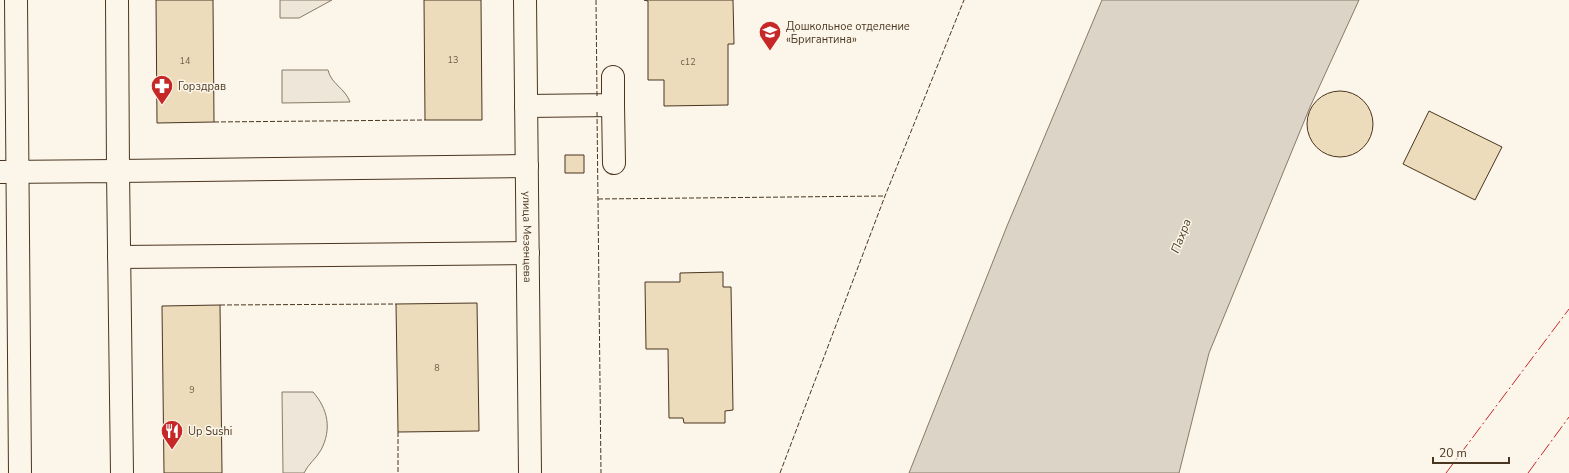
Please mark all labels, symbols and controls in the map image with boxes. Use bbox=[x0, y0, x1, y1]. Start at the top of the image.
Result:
school or university icon: Дошкольное отделение «Бригантина» bbox=[757, 19, 783, 52]
place label: Дошкольное отделение «Бригантина» bbox=[786, 19, 910, 47]
house number: 13 bbox=[448, 54, 458, 66]
house number: 14 bbox=[180, 55, 191, 67]
house number: с12 bbox=[680, 56, 696, 68]
pharmacy icon: Горздрав bbox=[149, 73, 175, 106]
place label: Горздрав bbox=[178, 79, 226, 94]
street label: улица Мезенцева bbox=[520, 191, 535, 283]
water label: Пахра bbox=[1167, 217, 1195, 255]
house number: 8 bbox=[434, 362, 440, 374]
house number: 9 bbox=[189, 384, 195, 396]
restaurant icon: Up Sushi bbox=[159, 418, 185, 451]
place label: Up Sushi bbox=[188, 424, 232, 439]
scale bar bbox=[1433, 439, 1509, 465]
text: 20 m bbox=[1439, 445, 1467, 461]

